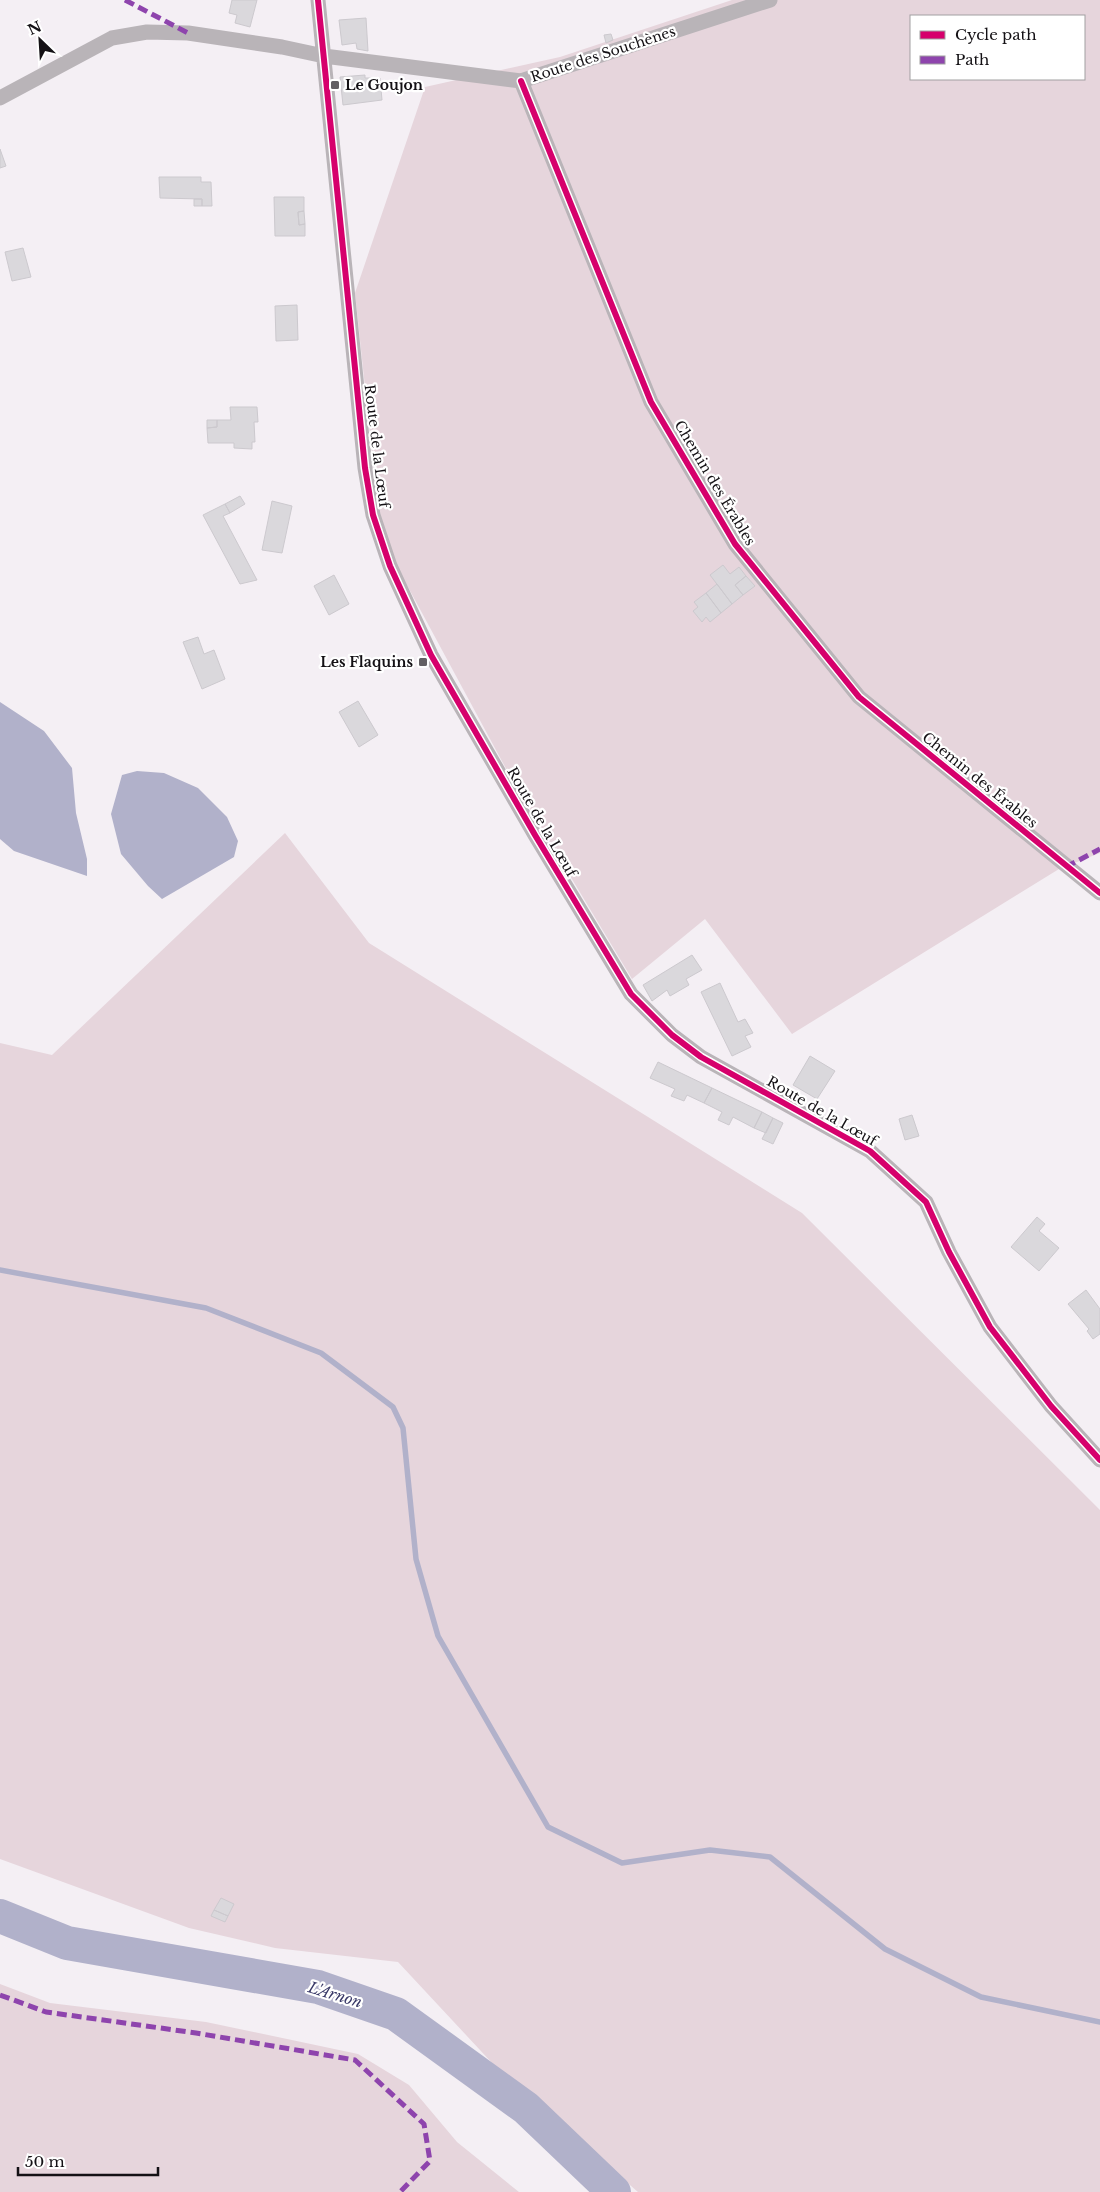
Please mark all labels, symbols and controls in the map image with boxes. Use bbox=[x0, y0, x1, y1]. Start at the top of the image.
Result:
north arrow bbox=[15, 15, 65, 65]
legend bbox=[910, 15, 1085, 80]
text: N bbox=[25, 17, 44, 39]
street label: Route des Souchènes bbox=[528, 22, 678, 86]
text: Cycle path bbox=[955, 25, 1037, 44]
text: Path bbox=[955, 50, 989, 69]
place label: Le Goujon bbox=[345, 76, 423, 94]
marker: Le Goujon bbox=[329, 79, 341, 91]
street label: Route de la Lœuf bbox=[361, 383, 394, 511]
street label: Chemin des Érables bbox=[670, 417, 760, 549]
place label: Les Flaquins bbox=[320, 653, 413, 671]
marker: Les Flaquins bbox=[417, 656, 429, 668]
street label: Chemin des Érables bbox=[919, 728, 1041, 832]
street label: Route de la Lœuf bbox=[503, 764, 582, 882]
street label: Route de la Lœuf bbox=[764, 1072, 882, 1151]
water label: L'Arnon bbox=[305, 1977, 364, 2012]
scale bar bbox=[18, 2144, 158, 2176]
text: 50 m bbox=[25, 2152, 65, 2171]

